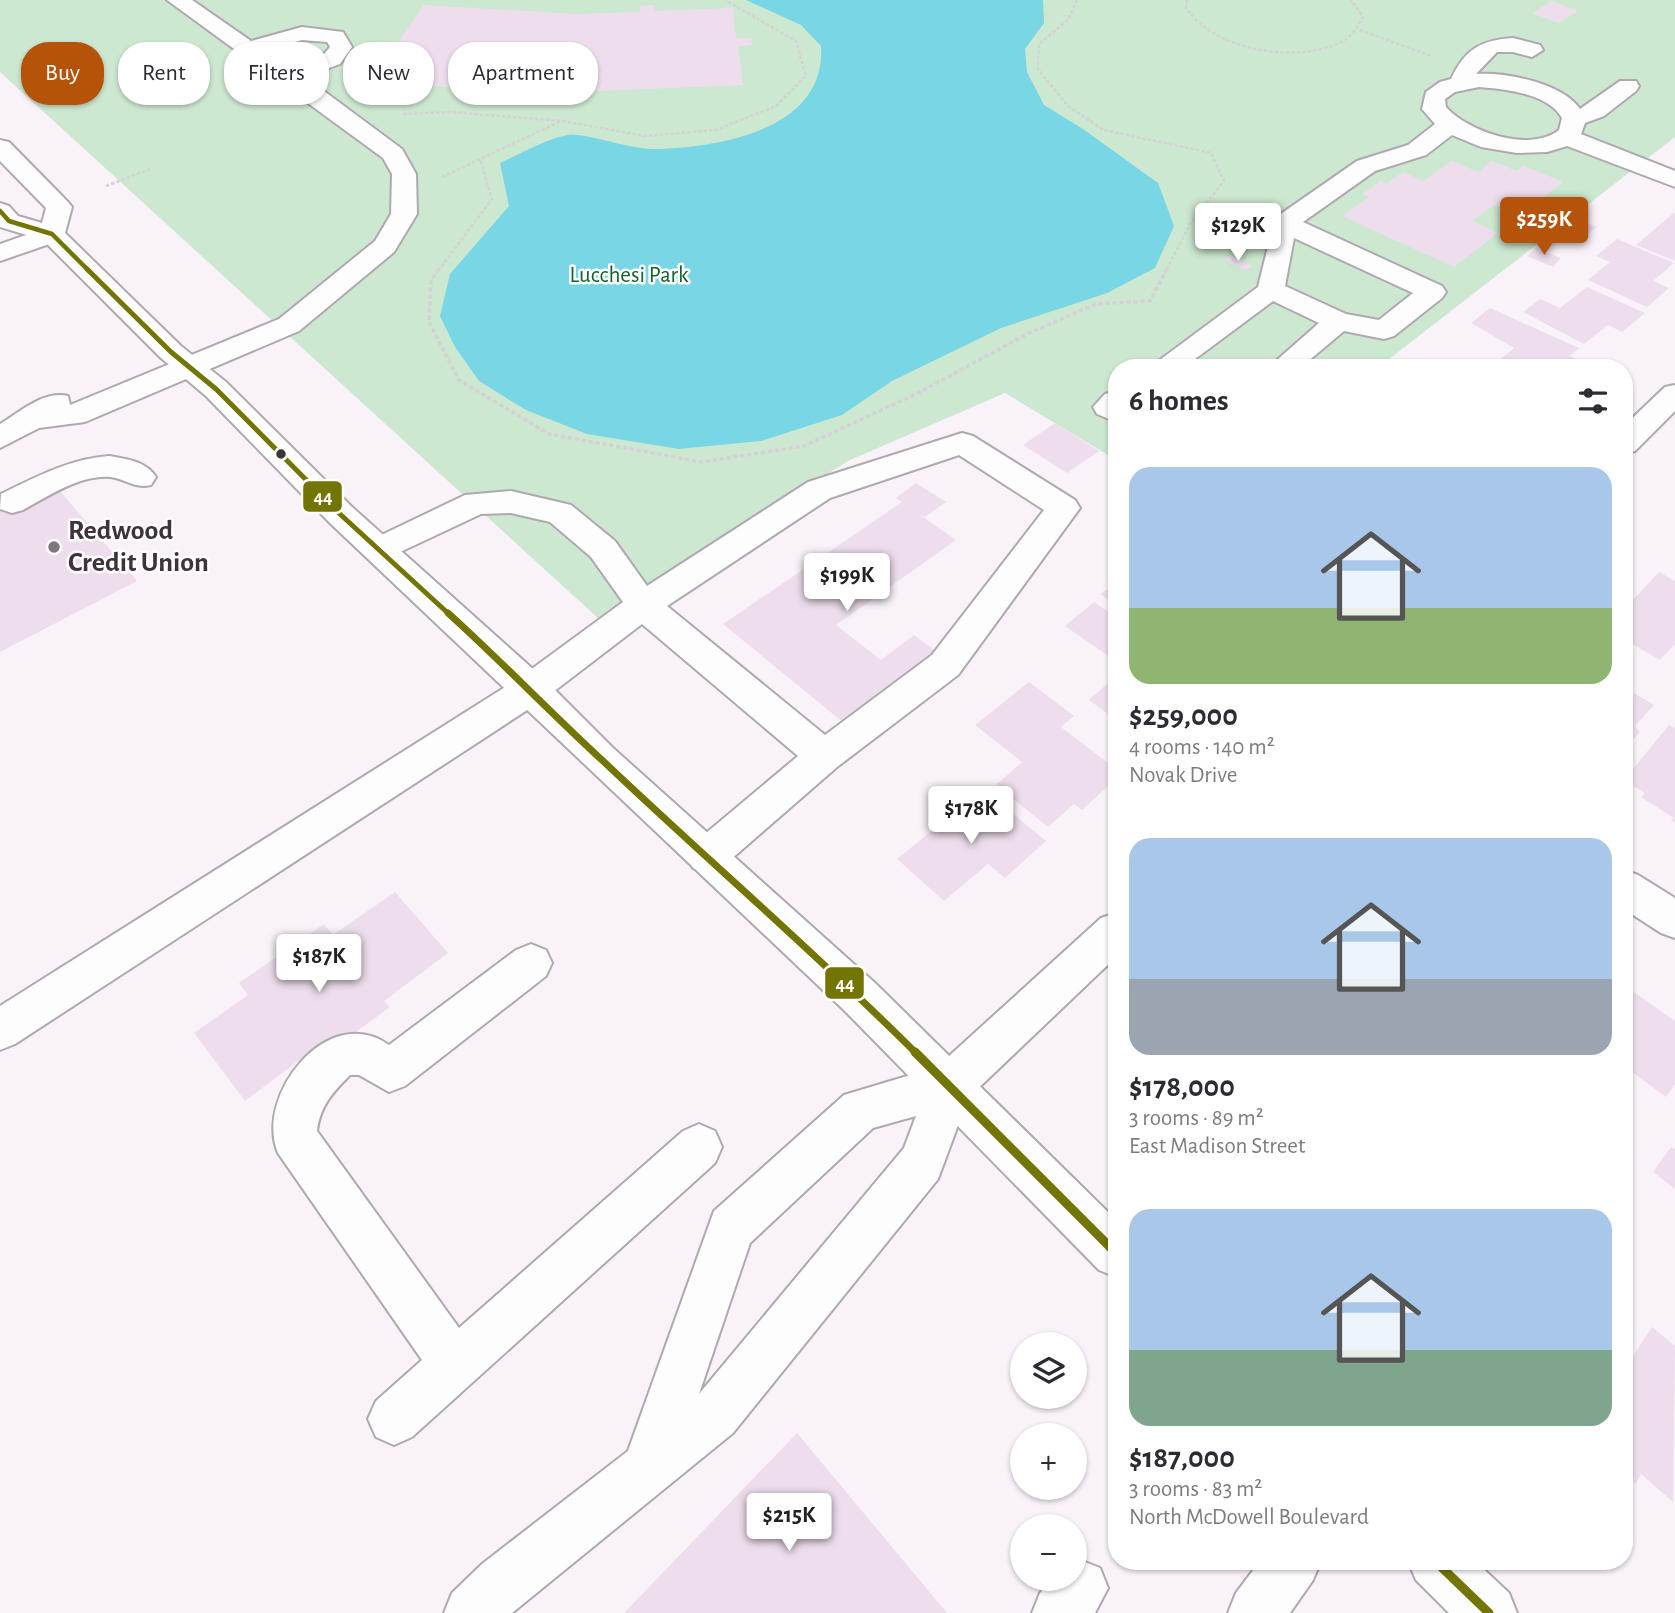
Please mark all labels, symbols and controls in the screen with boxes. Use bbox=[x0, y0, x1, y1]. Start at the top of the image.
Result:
chip: Buy bbox=[21, 42, 104, 105]
chip: Rent bbox=[118, 42, 210, 105]
chip: Filters bbox=[224, 42, 329, 105]
chip: New bbox=[343, 42, 434, 105]
chip: Apartment bbox=[448, 42, 598, 105]
pin: $259K bbox=[1495, 198, 1593, 257]
pin: $129K bbox=[1189, 204, 1287, 263]
text: $259K bbox=[1516, 208, 1572, 231]
text: $129K bbox=[1211, 214, 1265, 237]
park label: Lucchesi Park bbox=[569, 264, 689, 287]
icon: filters bbox=[1574, 382, 1612, 420]
text: 6 homes bbox=[1129, 386, 1229, 416]
unlabelled marker bbox=[274, 447, 288, 461]
line badge: 44 bbox=[302, 480, 343, 513]
text: 44 bbox=[313, 488, 333, 507]
icon: home bbox=[1308, 513, 1434, 639]
place label: Redwood Credit Union bbox=[68, 517, 209, 577]
marker: Redwood Credit Union bbox=[46, 539, 62, 555]
pin: $199K bbox=[798, 554, 896, 613]
text: $199K bbox=[820, 564, 874, 587]
text: $259,000 bbox=[1129, 701, 1238, 731]
text: 4 rooms · 140 m² bbox=[1129, 736, 1275, 759]
text: Novak Drive bbox=[1129, 764, 1237, 787]
pin: $178K bbox=[922, 786, 1020, 846]
text: $178K bbox=[944, 797, 998, 820]
icon: home bbox=[1308, 884, 1434, 1010]
pin: $187K bbox=[270, 934, 368, 994]
text: $187K bbox=[292, 945, 346, 968]
line badge: 44 bbox=[824, 966, 865, 1000]
text: 44 bbox=[835, 975, 855, 994]
text: $178,000 bbox=[1129, 1072, 1235, 1102]
text: 3 rooms · 89 m² bbox=[1129, 1107, 1264, 1130]
text: East Madison Street bbox=[1129, 1135, 1305, 1158]
icon: home bbox=[1308, 1255, 1434, 1381]
map controls bbox=[1010, 1332, 1087, 1591]
button: layers bbox=[1010, 1332, 1087, 1409]
button: + bbox=[1010, 1423, 1087, 1500]
text: $187,000 bbox=[1129, 1443, 1235, 1473]
text: 3 rooms · 83 m² bbox=[1129, 1478, 1262, 1501]
pin: $215K bbox=[740, 1494, 838, 1553]
text: $215K bbox=[763, 1504, 815, 1527]
text: North McDowell Boulevard bbox=[1129, 1506, 1369, 1529]
button: − bbox=[1010, 1514, 1087, 1591]

